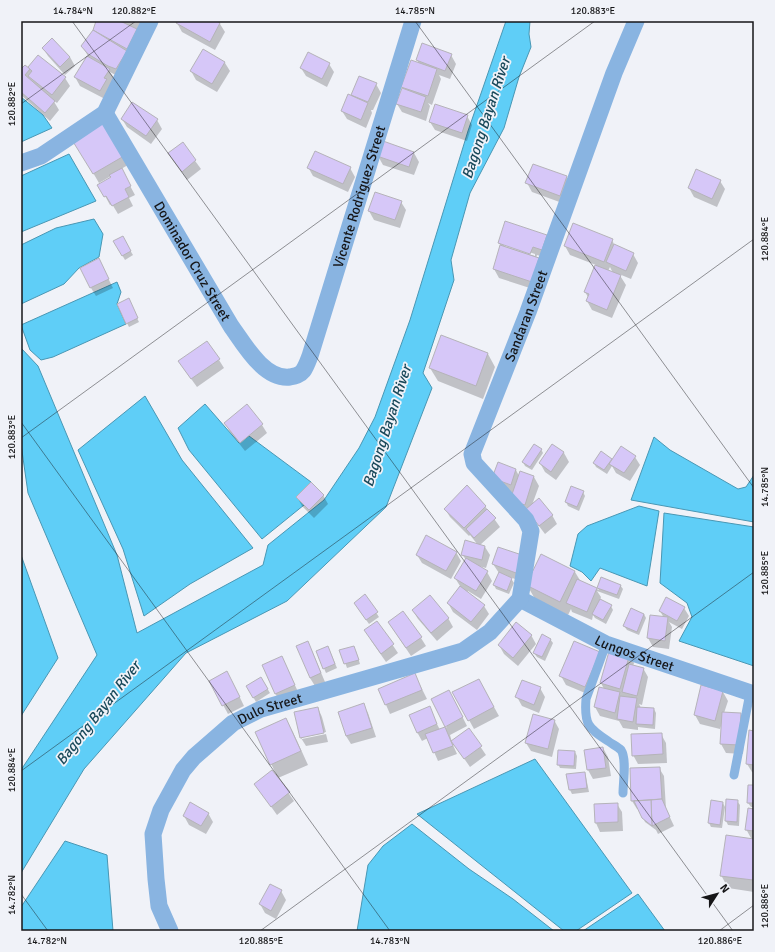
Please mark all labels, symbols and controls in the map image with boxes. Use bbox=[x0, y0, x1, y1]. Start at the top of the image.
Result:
text: 14.784°N bbox=[53, 5, 93, 17]
text: 120.882°E bbox=[112, 5, 157, 17]
text: 14.785°N bbox=[395, 5, 435, 17]
text: 120.883°E bbox=[571, 5, 616, 17]
water label: Bagong Bayan River bbox=[458, 53, 515, 181]
text: 120.882°E bbox=[6, 81, 18, 126]
street label: Vicente Rodriguez Street bbox=[329, 123, 389, 270]
street label: Dominador Cruz Street bbox=[151, 198, 235, 324]
text: 120.884°E bbox=[759, 216, 771, 261]
street label: Sandaran Street bbox=[501, 268, 551, 364]
water label: Bagong Bayan River bbox=[359, 361, 416, 489]
text: 120.883°E bbox=[6, 414, 18, 459]
text: 14.785°N bbox=[759, 467, 771, 507]
text: 120.885°E bbox=[759, 550, 771, 595]
street label: Lungos Street bbox=[592, 631, 676, 675]
water label: Bagong Bayan River bbox=[52, 656, 146, 768]
street label: Dulo Street bbox=[234, 689, 304, 728]
text: 120.884°E bbox=[6, 747, 18, 792]
north arrow bbox=[697, 874, 737, 914]
text: 14.782°N bbox=[6, 875, 18, 915]
text: N bbox=[717, 881, 732, 895]
text: 120.886°E bbox=[759, 883, 771, 928]
text: 14.782°N bbox=[27, 935, 67, 947]
text: 120.885°E bbox=[239, 935, 284, 947]
text: 14.783°N bbox=[370, 935, 410, 947]
text: 120.886°E bbox=[698, 935, 743, 947]

